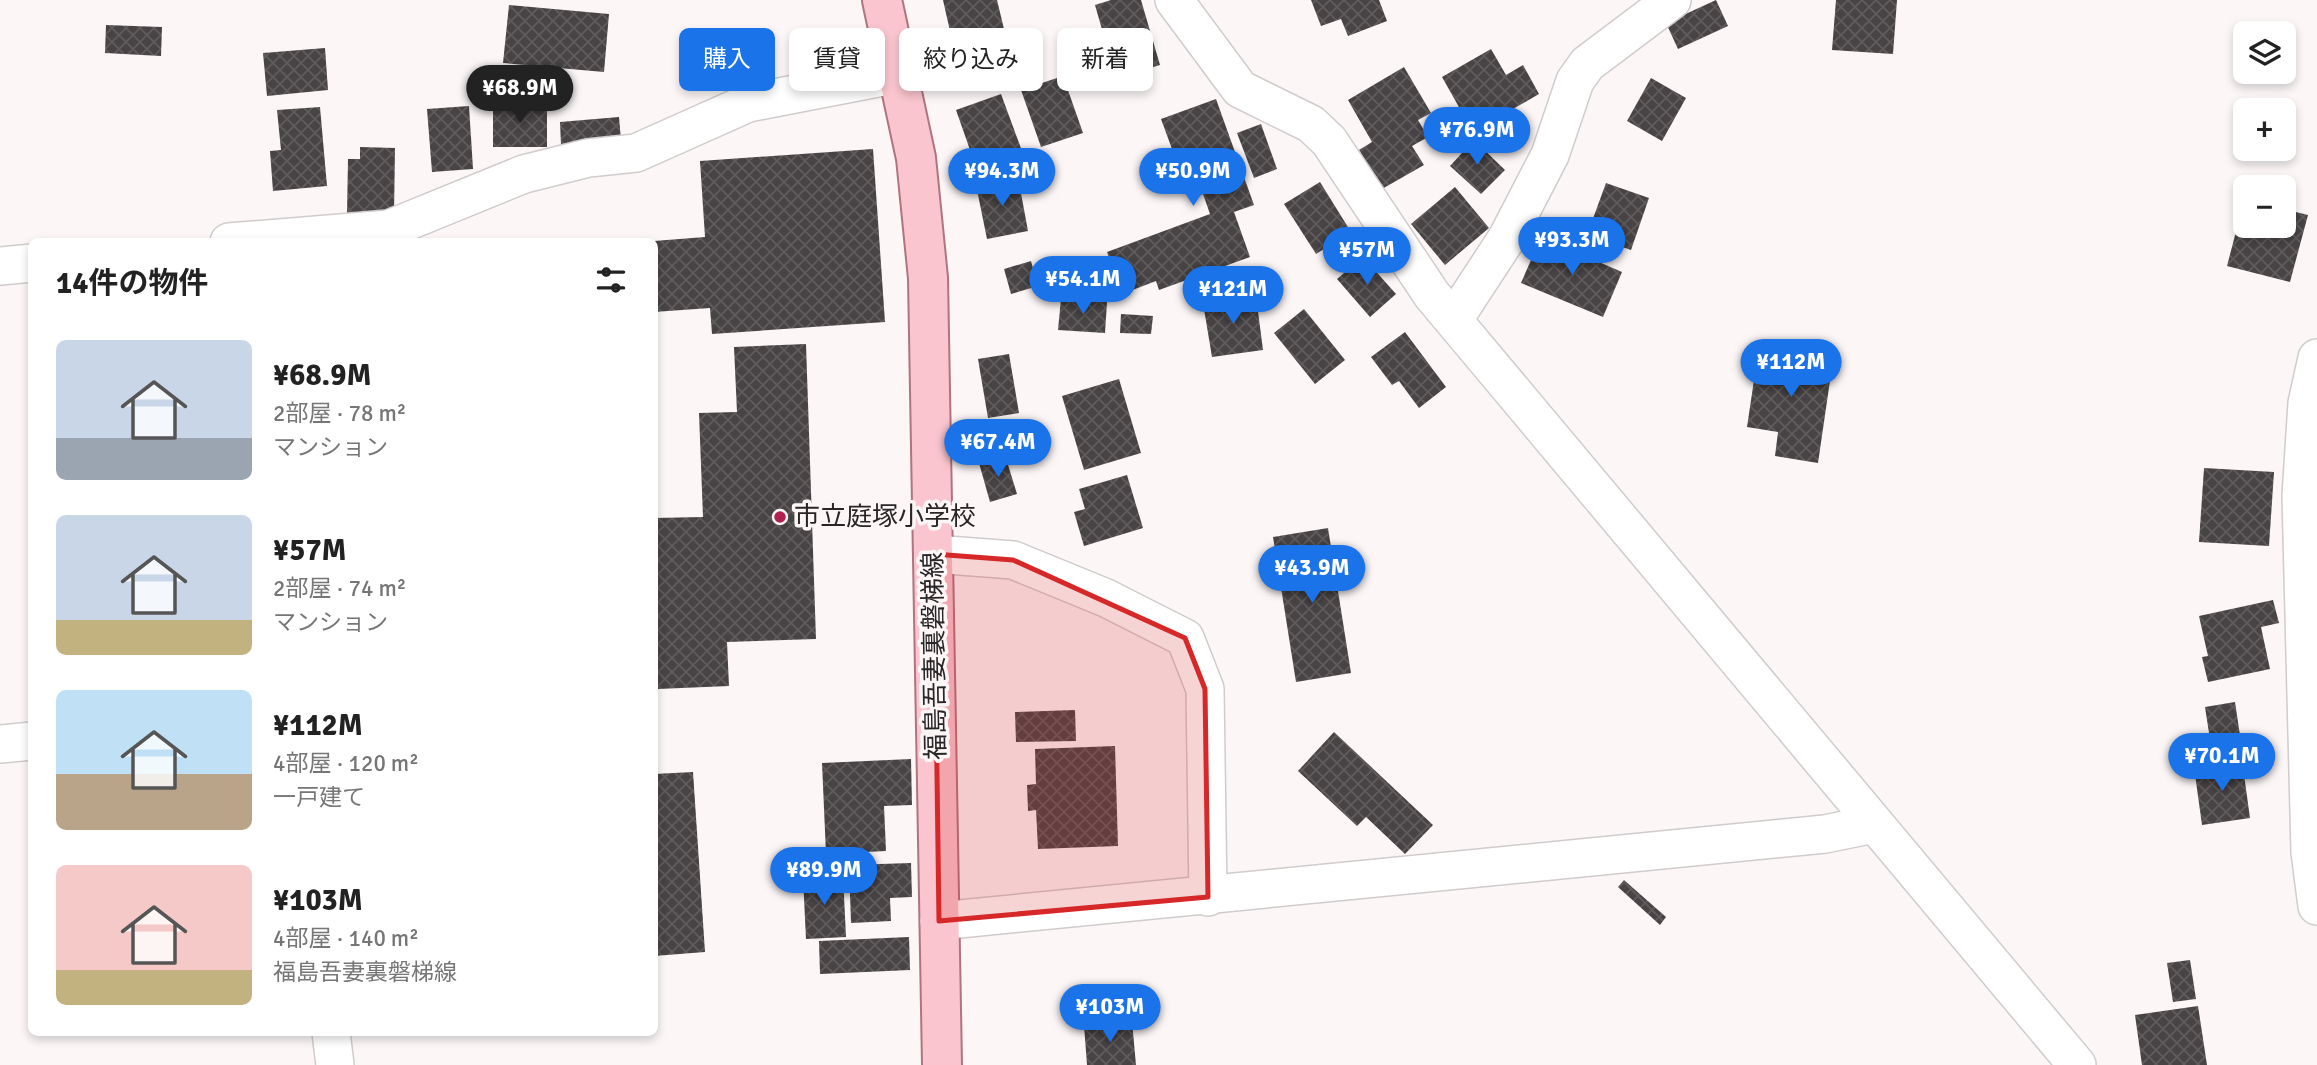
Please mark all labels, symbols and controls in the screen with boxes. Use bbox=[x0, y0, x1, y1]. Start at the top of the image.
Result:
map controls bbox=[2233, 21, 2296, 238]
button: layers bbox=[2233, 21, 2296, 84]
chip: 購入 bbox=[679, 28, 775, 91]
chip: 賃貸 bbox=[789, 28, 885, 91]
chip: 絞り込み bbox=[899, 28, 1043, 91]
chip: 新着 bbox=[1057, 28, 1153, 91]
pin: ¥68.9M bbox=[463, 66, 577, 125]
text: ¥68.9M bbox=[482, 73, 558, 102]
button: + bbox=[2233, 98, 2296, 161]
pin: ¥76.9M bbox=[1420, 108, 1534, 167]
text: ¥76.9M bbox=[1439, 115, 1515, 144]
pin: ¥94.3M bbox=[945, 148, 1059, 208]
pin: ¥50.9M bbox=[1136, 148, 1250, 208]
text: ¥94.3M bbox=[964, 156, 1040, 185]
text: ¥50.9M bbox=[1155, 156, 1231, 185]
button: − bbox=[2233, 175, 2296, 238]
pin: ¥93.3M bbox=[1515, 218, 1629, 277]
text: ¥93.3M bbox=[1534, 225, 1610, 254]
pin: ¥57M bbox=[1326, 228, 1408, 287]
text: ¥57M bbox=[1339, 235, 1395, 264]
pin: ¥54.1M bbox=[1026, 256, 1140, 316]
icon: filters bbox=[592, 261, 630, 299]
text: ¥54.1M bbox=[1045, 264, 1121, 293]
text: 14件の物件 bbox=[56, 265, 208, 302]
pin: ¥121M bbox=[1184, 266, 1282, 326]
text: ¥121M bbox=[1199, 274, 1267, 303]
pin: ¥112M bbox=[1742, 340, 1840, 399]
text: ¥112M bbox=[1757, 347, 1825, 376]
text: ¥68.9M bbox=[273, 357, 371, 394]
icon: home bbox=[112, 368, 196, 452]
text: 2部屋 · 78 m² bbox=[273, 399, 406, 428]
pin: ¥67.4M bbox=[941, 420, 1055, 479]
text: ¥67.4M bbox=[960, 427, 1036, 456]
text: マンション bbox=[273, 433, 388, 462]
place label: 市立庭塚小学校 bbox=[794, 501, 976, 533]
marker: 市立庭塚小学校 bbox=[772, 509, 788, 525]
text: ¥57M bbox=[273, 532, 347, 569]
icon: home bbox=[112, 543, 196, 627]
pin: ¥43.9M bbox=[1255, 546, 1369, 605]
street label: 福島吾妻裏磐梯線 bbox=[917, 552, 953, 760]
text: ¥43.9M bbox=[1274, 553, 1350, 582]
text: 2部屋 · 74 m² bbox=[273, 574, 406, 603]
text: マンション bbox=[273, 608, 388, 637]
text: ¥112M bbox=[273, 707, 363, 744]
icon: home bbox=[112, 718, 196, 802]
pin: ¥70.1M bbox=[2165, 734, 2279, 793]
text: ¥70.1M bbox=[2184, 741, 2260, 770]
text: 4部屋 · 120 m² bbox=[273, 749, 419, 778]
text: 一戸建て bbox=[273, 783, 365, 812]
pin: ¥89.9M bbox=[767, 848, 881, 907]
text: ¥89.9M bbox=[786, 855, 862, 884]
text: ¥103M bbox=[273, 882, 363, 919]
icon: home bbox=[112, 893, 196, 977]
text: 4部屋 · 140 m² bbox=[273, 924, 419, 953]
text: 福島吾妻裏磐梯線 bbox=[273, 958, 457, 987]
pin: ¥103M bbox=[1061, 984, 1159, 1044]
text: ¥103M bbox=[1076, 992, 1144, 1021]

